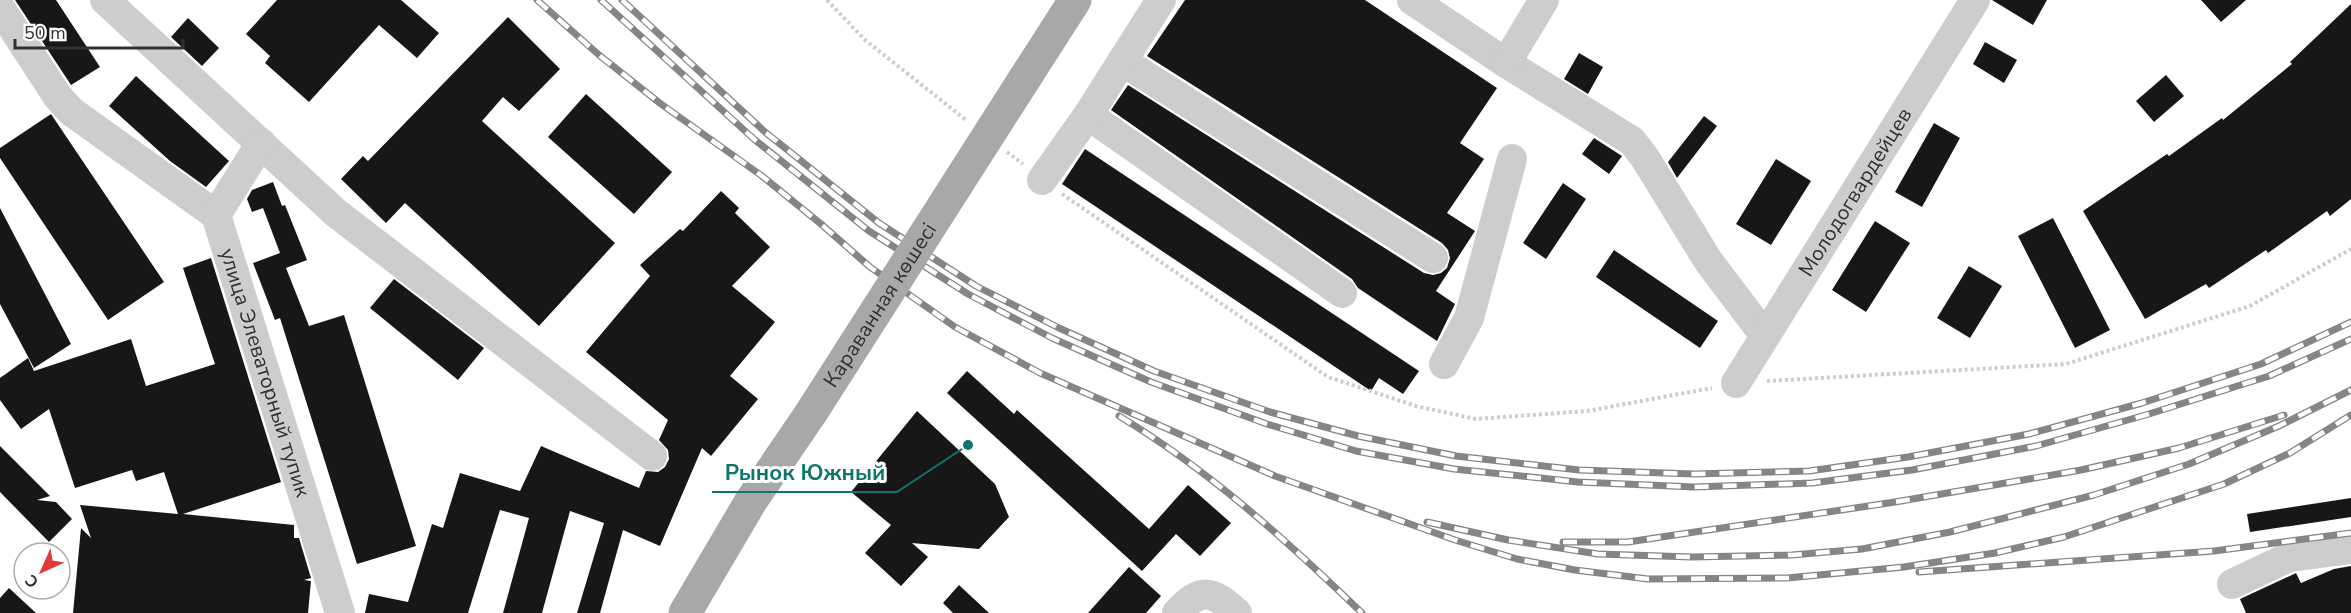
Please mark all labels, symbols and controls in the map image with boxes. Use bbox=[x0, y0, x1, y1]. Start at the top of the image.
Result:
scale bar bbox=[15, 12, 183, 50]
text: 50 m bbox=[24, 21, 66, 45]
street label: Молодогвардейцев bbox=[1792, 102, 1918, 282]
street label: Караванная көшесі bbox=[817, 217, 943, 393]
street label: улица Элеваторный тупик bbox=[213, 245, 317, 501]
callout: Рынок Южный bbox=[712, 452, 897, 492]
text: Рынок Южный bbox=[725, 458, 885, 488]
north arrow bbox=[12, 541, 72, 601]
text: С bbox=[20, 569, 44, 593]

